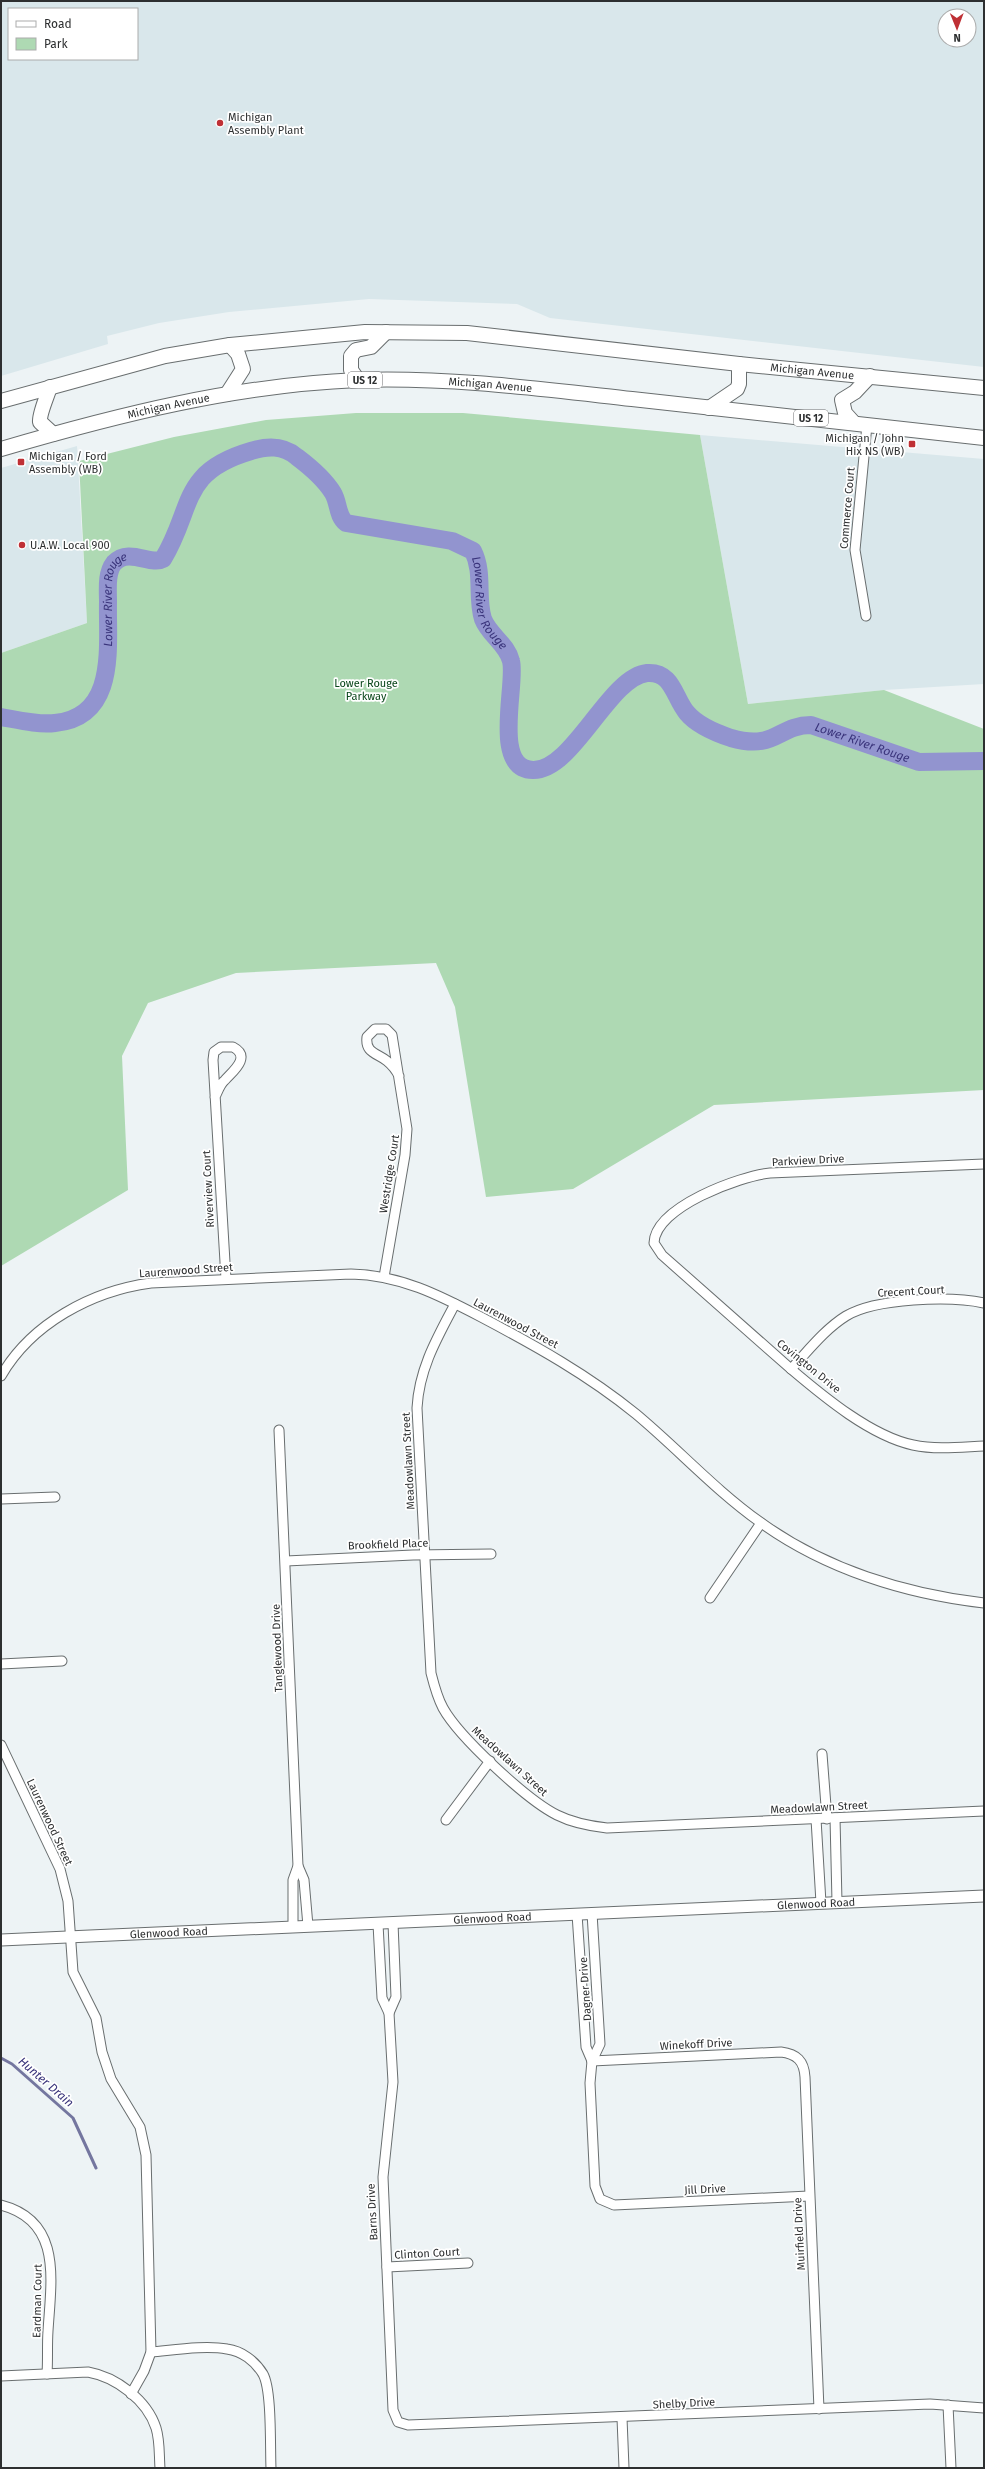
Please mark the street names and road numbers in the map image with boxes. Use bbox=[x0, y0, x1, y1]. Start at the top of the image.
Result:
street label: Michigan Avenue bbox=[770, 361, 855, 382]
road number: US 12 bbox=[348, 372, 382, 388]
street label: Michigan Avenue bbox=[448, 375, 533, 395]
street label: Michigan Avenue bbox=[126, 391, 211, 422]
road number: US 12 bbox=[794, 410, 828, 426]
street label: Commerce Court bbox=[837, 467, 858, 549]
street label: Westridge Court bbox=[377, 1134, 402, 1214]
street label: Riverview Court bbox=[200, 1150, 217, 1228]
street label: Parkview Drive bbox=[771, 1152, 845, 1169]
street label: Laurenwood Street bbox=[139, 1261, 233, 1280]
street label: Crecent Court bbox=[877, 1283, 945, 1300]
street label: Laurenwood Street bbox=[471, 1296, 560, 1351]
street label: Covington Drive bbox=[774, 1337, 843, 1396]
street label: Meadowlawn Street bbox=[399, 1412, 418, 1510]
street label: Brookfield Place bbox=[348, 1537, 428, 1552]
street label: Tanglewood Drive bbox=[269, 1604, 286, 1692]
street label: Meadowlawn Street bbox=[469, 1724, 550, 1799]
street label: Laurenwood Street bbox=[24, 1777, 75, 1868]
street label: Meadowlawn Street bbox=[770, 1798, 868, 1817]
street label: Glenwood Road bbox=[777, 1896, 856, 1912]
street label: Glenwood Road bbox=[453, 1910, 532, 1927]
street label: Glenwood Road bbox=[129, 1925, 208, 1941]
street label: Dagner Drive bbox=[577, 1957, 594, 2021]
street label: Winekoff Drive bbox=[659, 2036, 733, 2053]
street label: Jill Drive bbox=[684, 2182, 726, 2197]
street label: Barns Drive bbox=[365, 2183, 380, 2241]
street label: Muirfield Drive bbox=[791, 2197, 808, 2271]
street label: Clinton Court bbox=[394, 2245, 460, 2262]
street label: Eardman Court bbox=[30, 2264, 45, 2338]
street label: Shelby Drive bbox=[653, 2395, 715, 2412]

